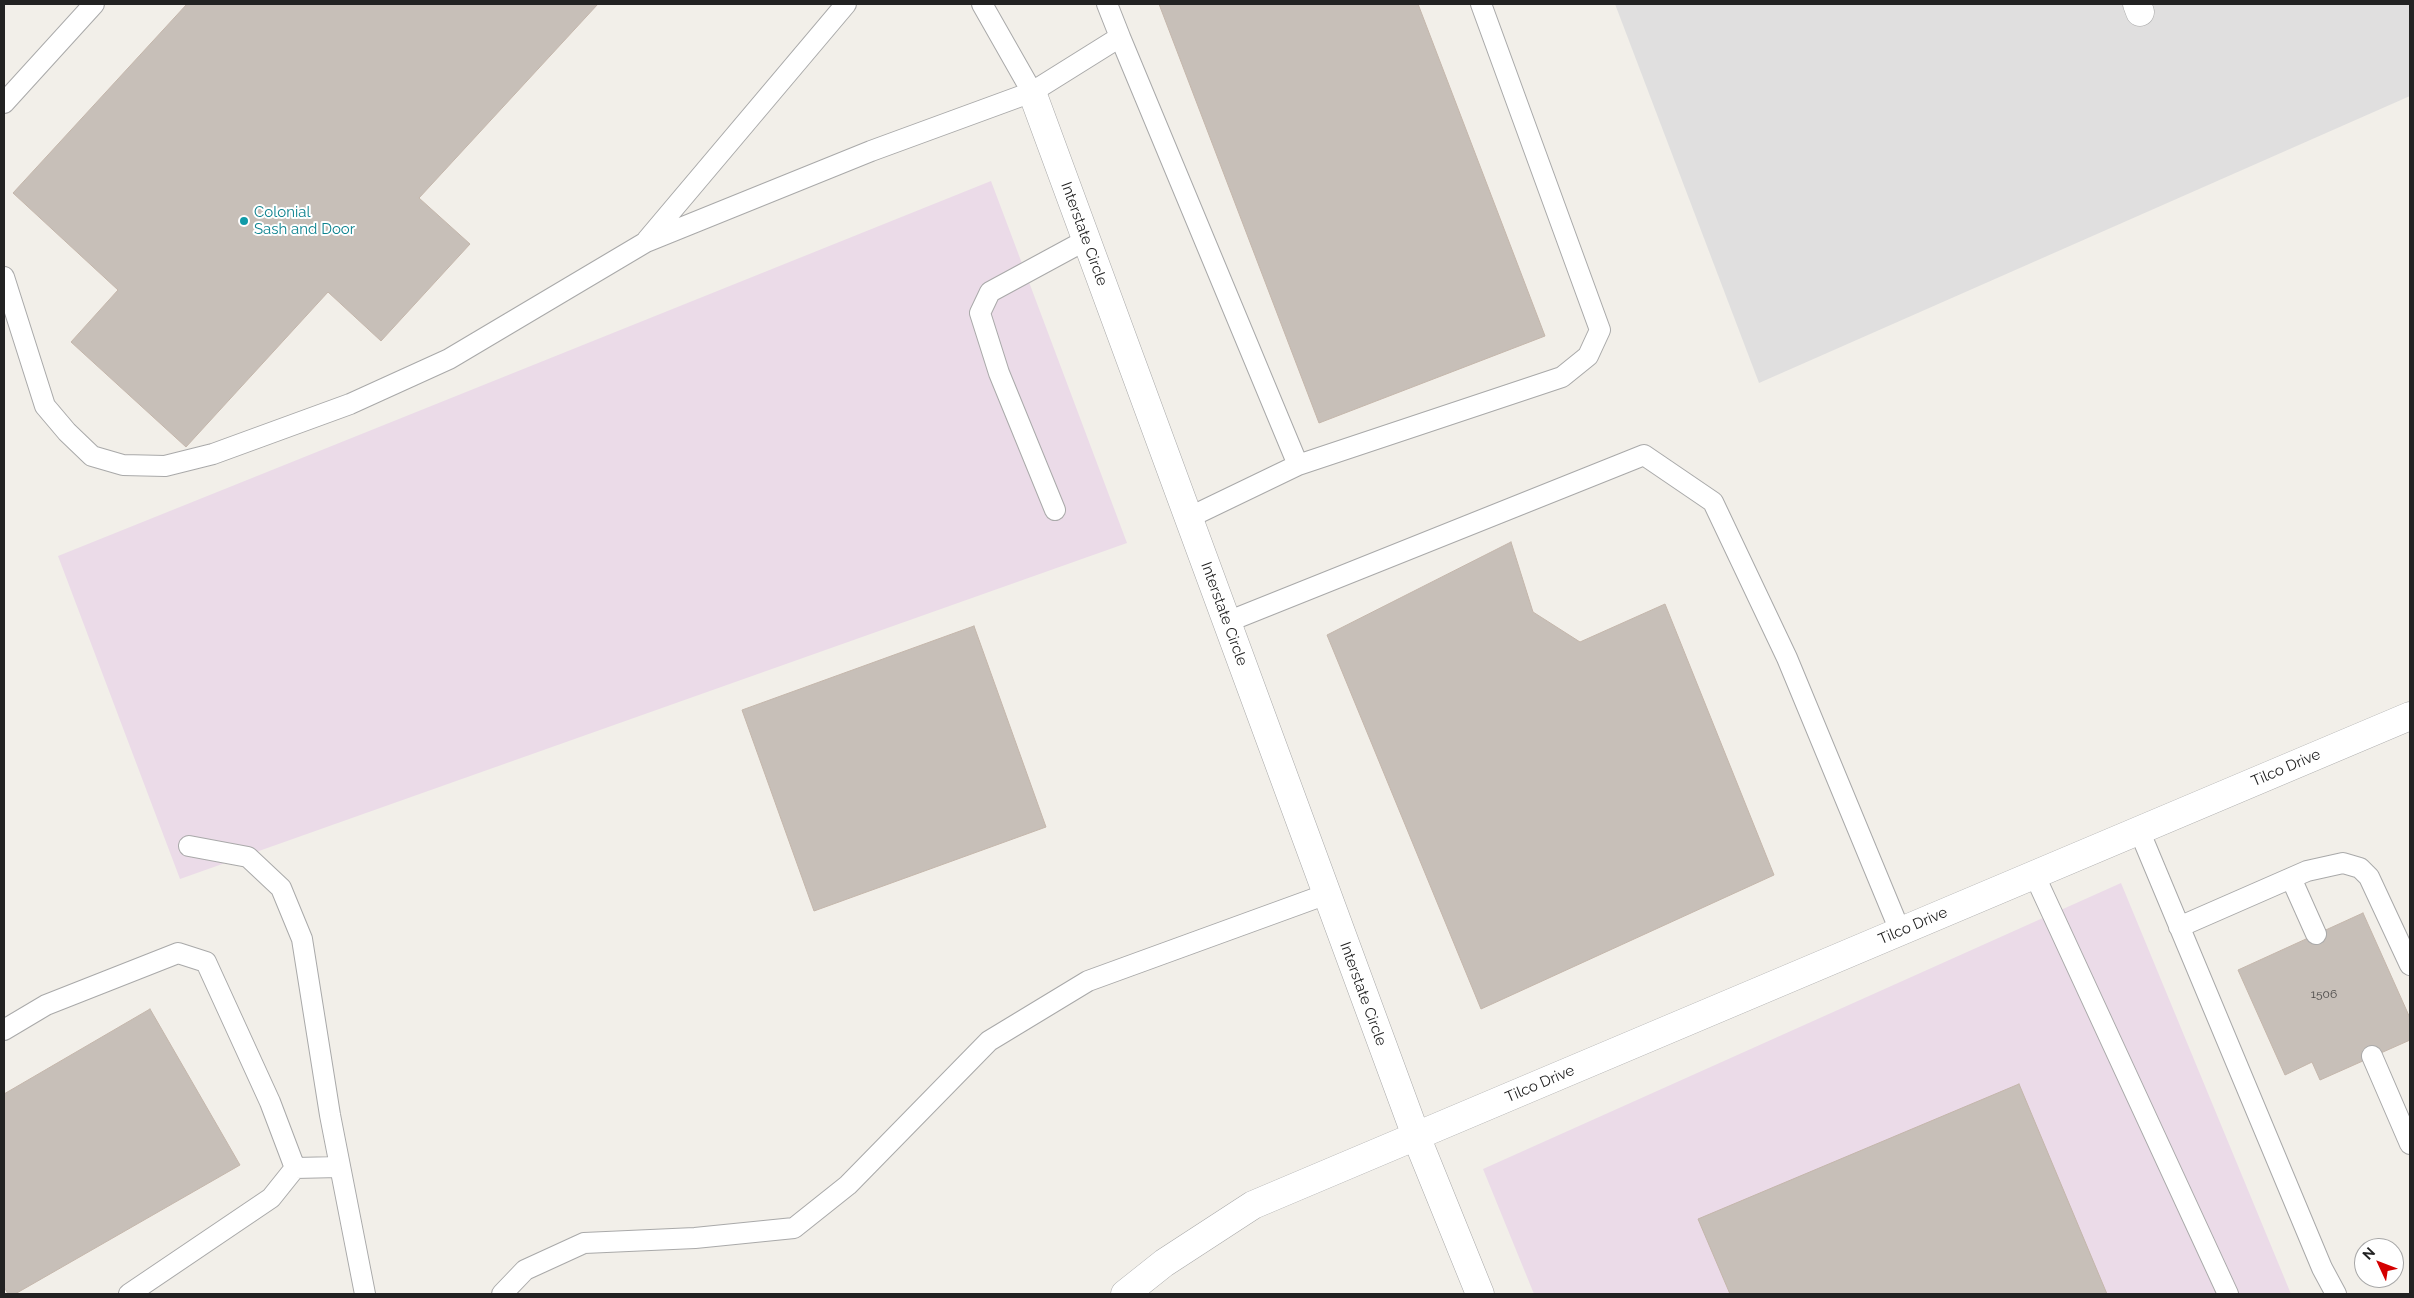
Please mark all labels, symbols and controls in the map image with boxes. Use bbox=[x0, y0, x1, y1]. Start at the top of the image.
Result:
street label: Interstate Circle bbox=[1057, 180, 1111, 288]
place label: Colonial Sash and Door bbox=[254, 203, 355, 238]
marker: Colonial Sash and Door bbox=[238, 215, 250, 227]
street label: Interstate Circle bbox=[1197, 560, 1251, 668]
street label: Tilco Drive bbox=[2249, 745, 2323, 791]
street label: Tilco Drive bbox=[1876, 903, 1950, 949]
street label: Interstate Circle bbox=[1336, 940, 1390, 1048]
house number: 1506 bbox=[2311, 987, 2337, 1001]
street label: Tilco Drive bbox=[1503, 1061, 1577, 1107]
north arrow bbox=[2354, 1238, 2404, 1288]
text: N bbox=[2359, 1244, 2378, 1263]

